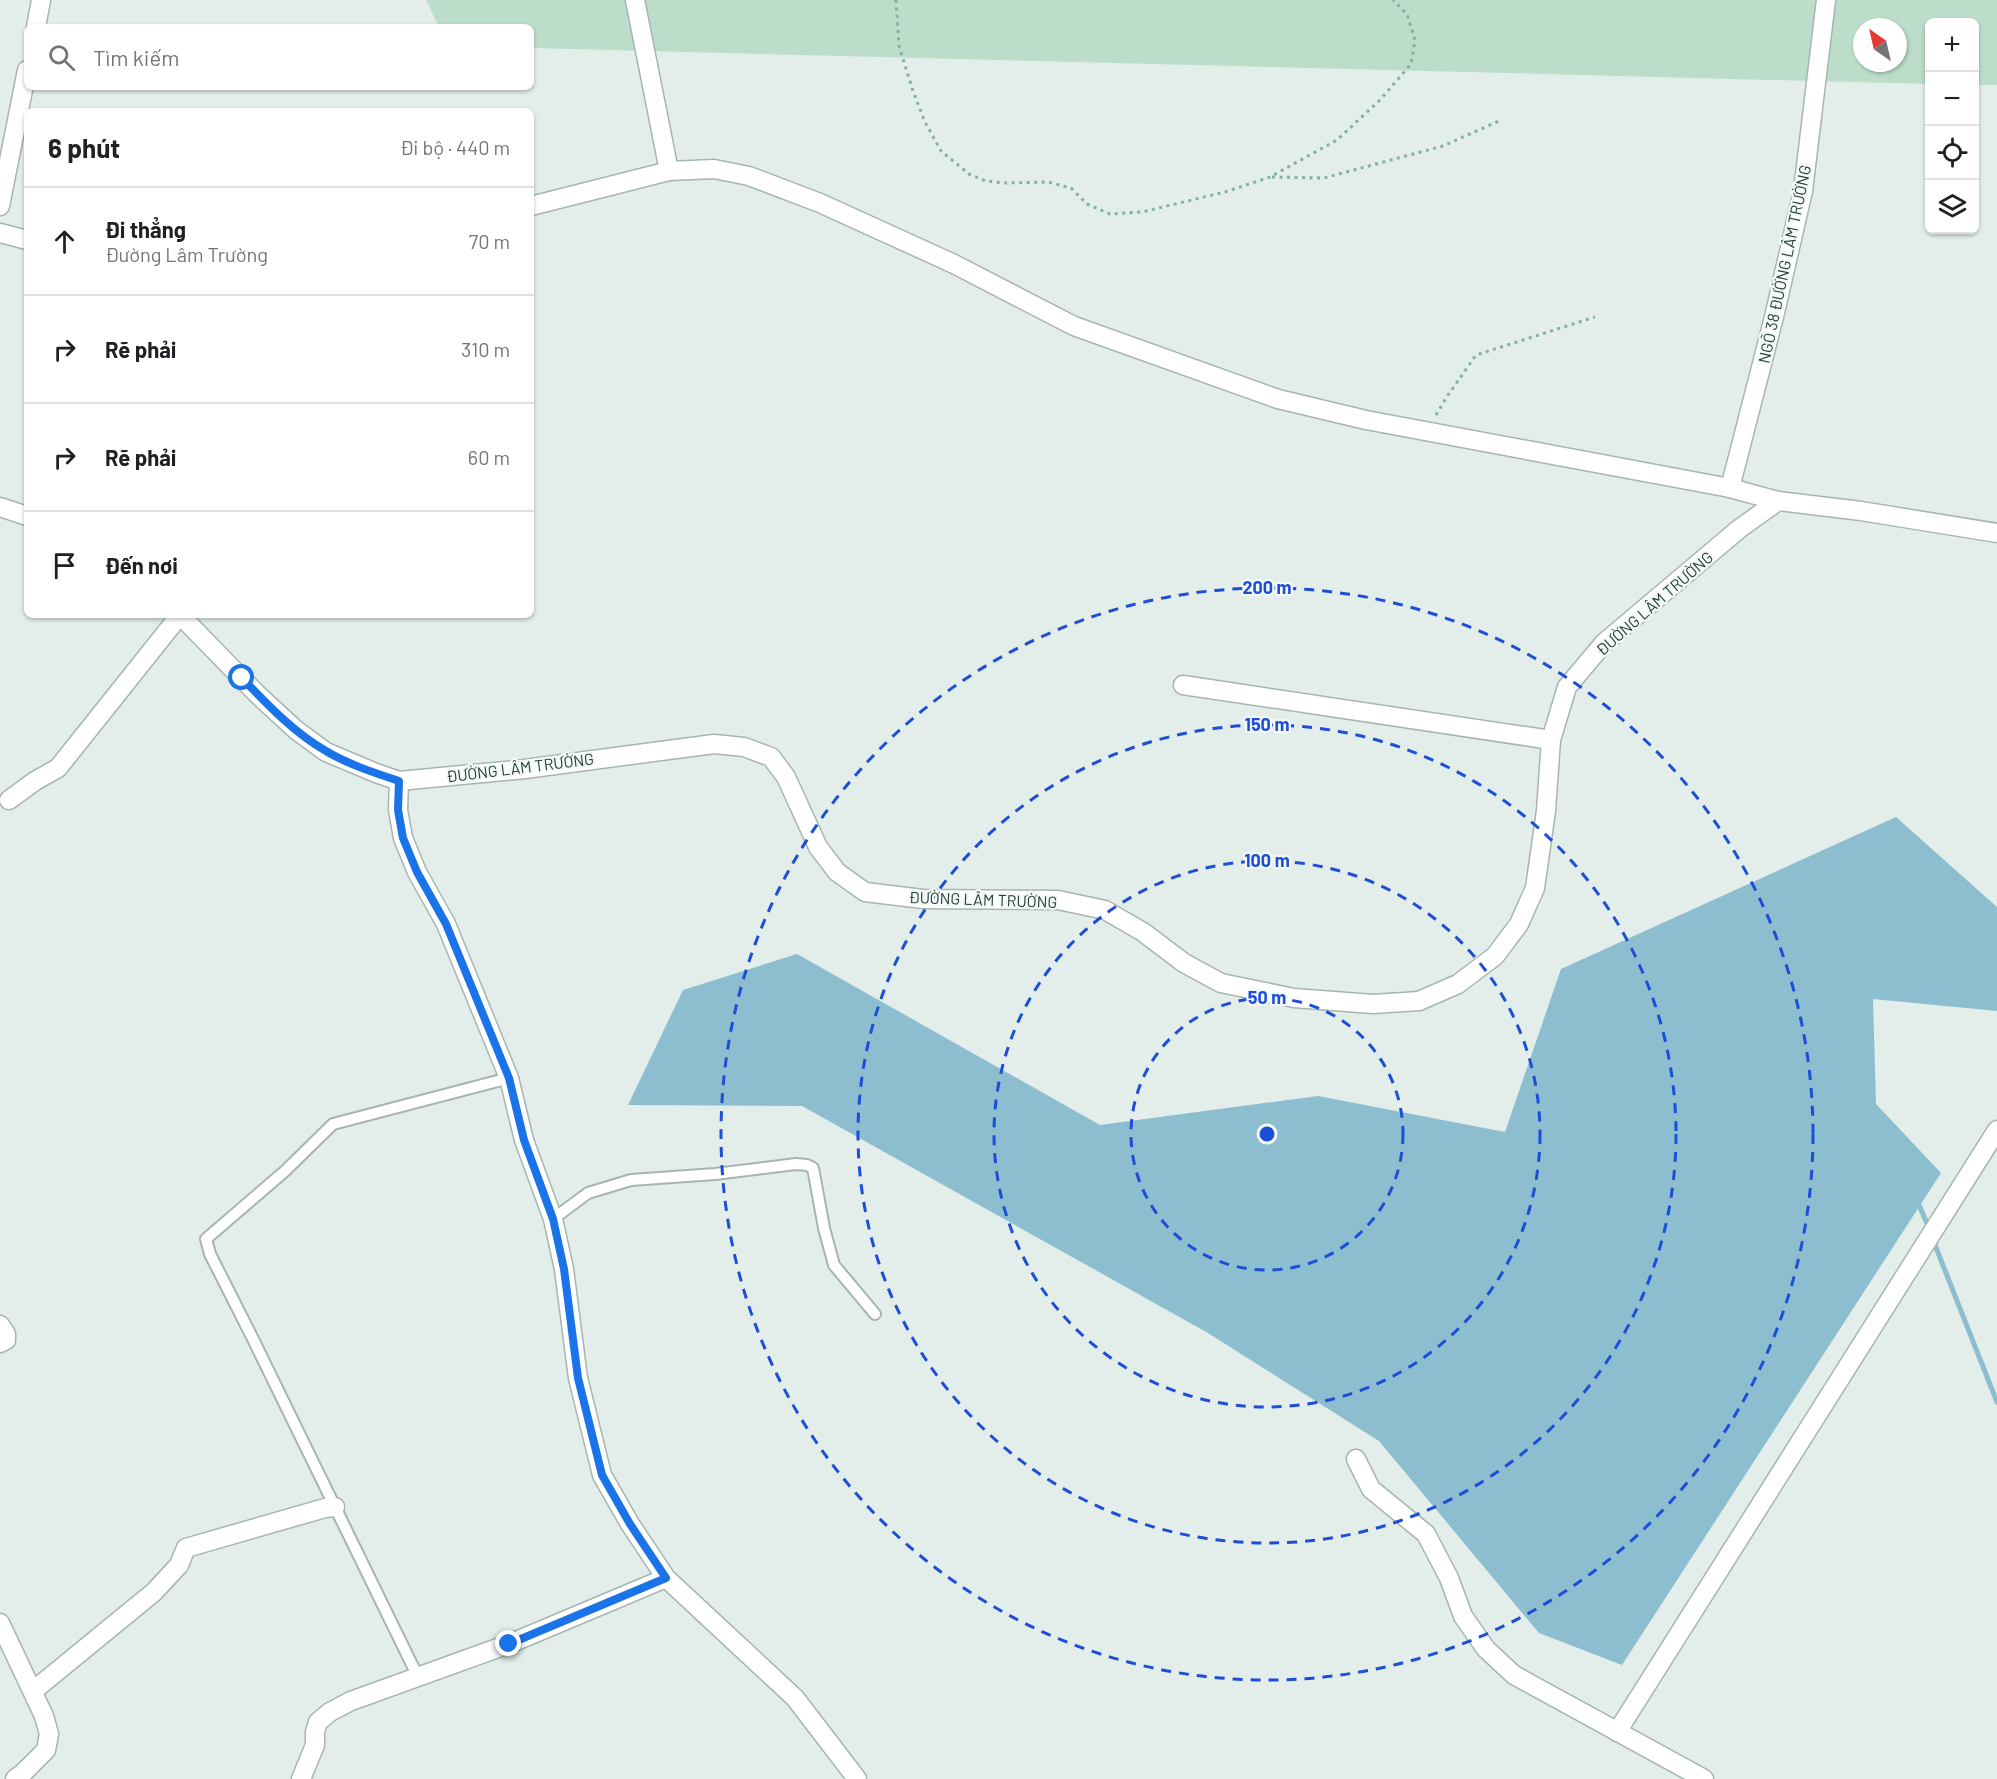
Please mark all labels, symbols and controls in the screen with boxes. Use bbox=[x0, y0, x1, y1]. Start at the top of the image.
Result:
north arrow bbox=[1853, 18, 1907, 72]
map controls bbox=[1925, 18, 1979, 234]
button: + bbox=[1925, 18, 1979, 72]
search box bbox=[24, 24, 534, 90]
icon: search bbox=[45, 41, 78, 74]
text: Tìm kiếm bbox=[93, 44, 179, 70]
button: − bbox=[1925, 72, 1979, 126]
button: locate bbox=[1925, 126, 1979, 180]
text: 6 phút bbox=[48, 132, 120, 163]
text: Đi bộ · 440 m bbox=[400, 135, 510, 159]
street label: NGÕ 38 ĐƯỜNG LÂM TRƯỜNG bbox=[1754, 163, 1814, 365]
button: layers bbox=[1925, 180, 1979, 234]
text: Đi thẳng bbox=[105, 216, 186, 242]
icon: ahead bbox=[48, 225, 81, 258]
text: 70 m bbox=[469, 229, 510, 253]
text: Đường Lâm Trường bbox=[105, 242, 268, 266]
icon: right bbox=[48, 333, 81, 366]
text: Rẽ phải bbox=[105, 336, 176, 362]
text: 310 m bbox=[461, 337, 510, 361]
icon: right bbox=[48, 441, 81, 474]
text: Rẽ phải bbox=[105, 444, 176, 470]
text: 60 m bbox=[468, 445, 510, 469]
street label: ĐƯỜNG LÂM TRƯỜNG bbox=[1592, 547, 1716, 659]
icon: arrive bbox=[48, 549, 81, 582]
text: Đến nơi bbox=[105, 552, 178, 578]
text: 200 m bbox=[1242, 576, 1292, 598]
route start bbox=[228, 664, 254, 690]
text: 150 m bbox=[1245, 713, 1289, 735]
street label: ĐƯỜNG LÂM TRƯỜNG bbox=[445, 749, 595, 785]
text: 100 m bbox=[1244, 849, 1290, 871]
street label: ĐƯỜNG LÂM TRƯỜNG bbox=[908, 887, 1058, 911]
text: 50 m bbox=[1248, 986, 1286, 1008]
centre of rings bbox=[1257, 1124, 1277, 1144]
route end bbox=[495, 1630, 521, 1656]

